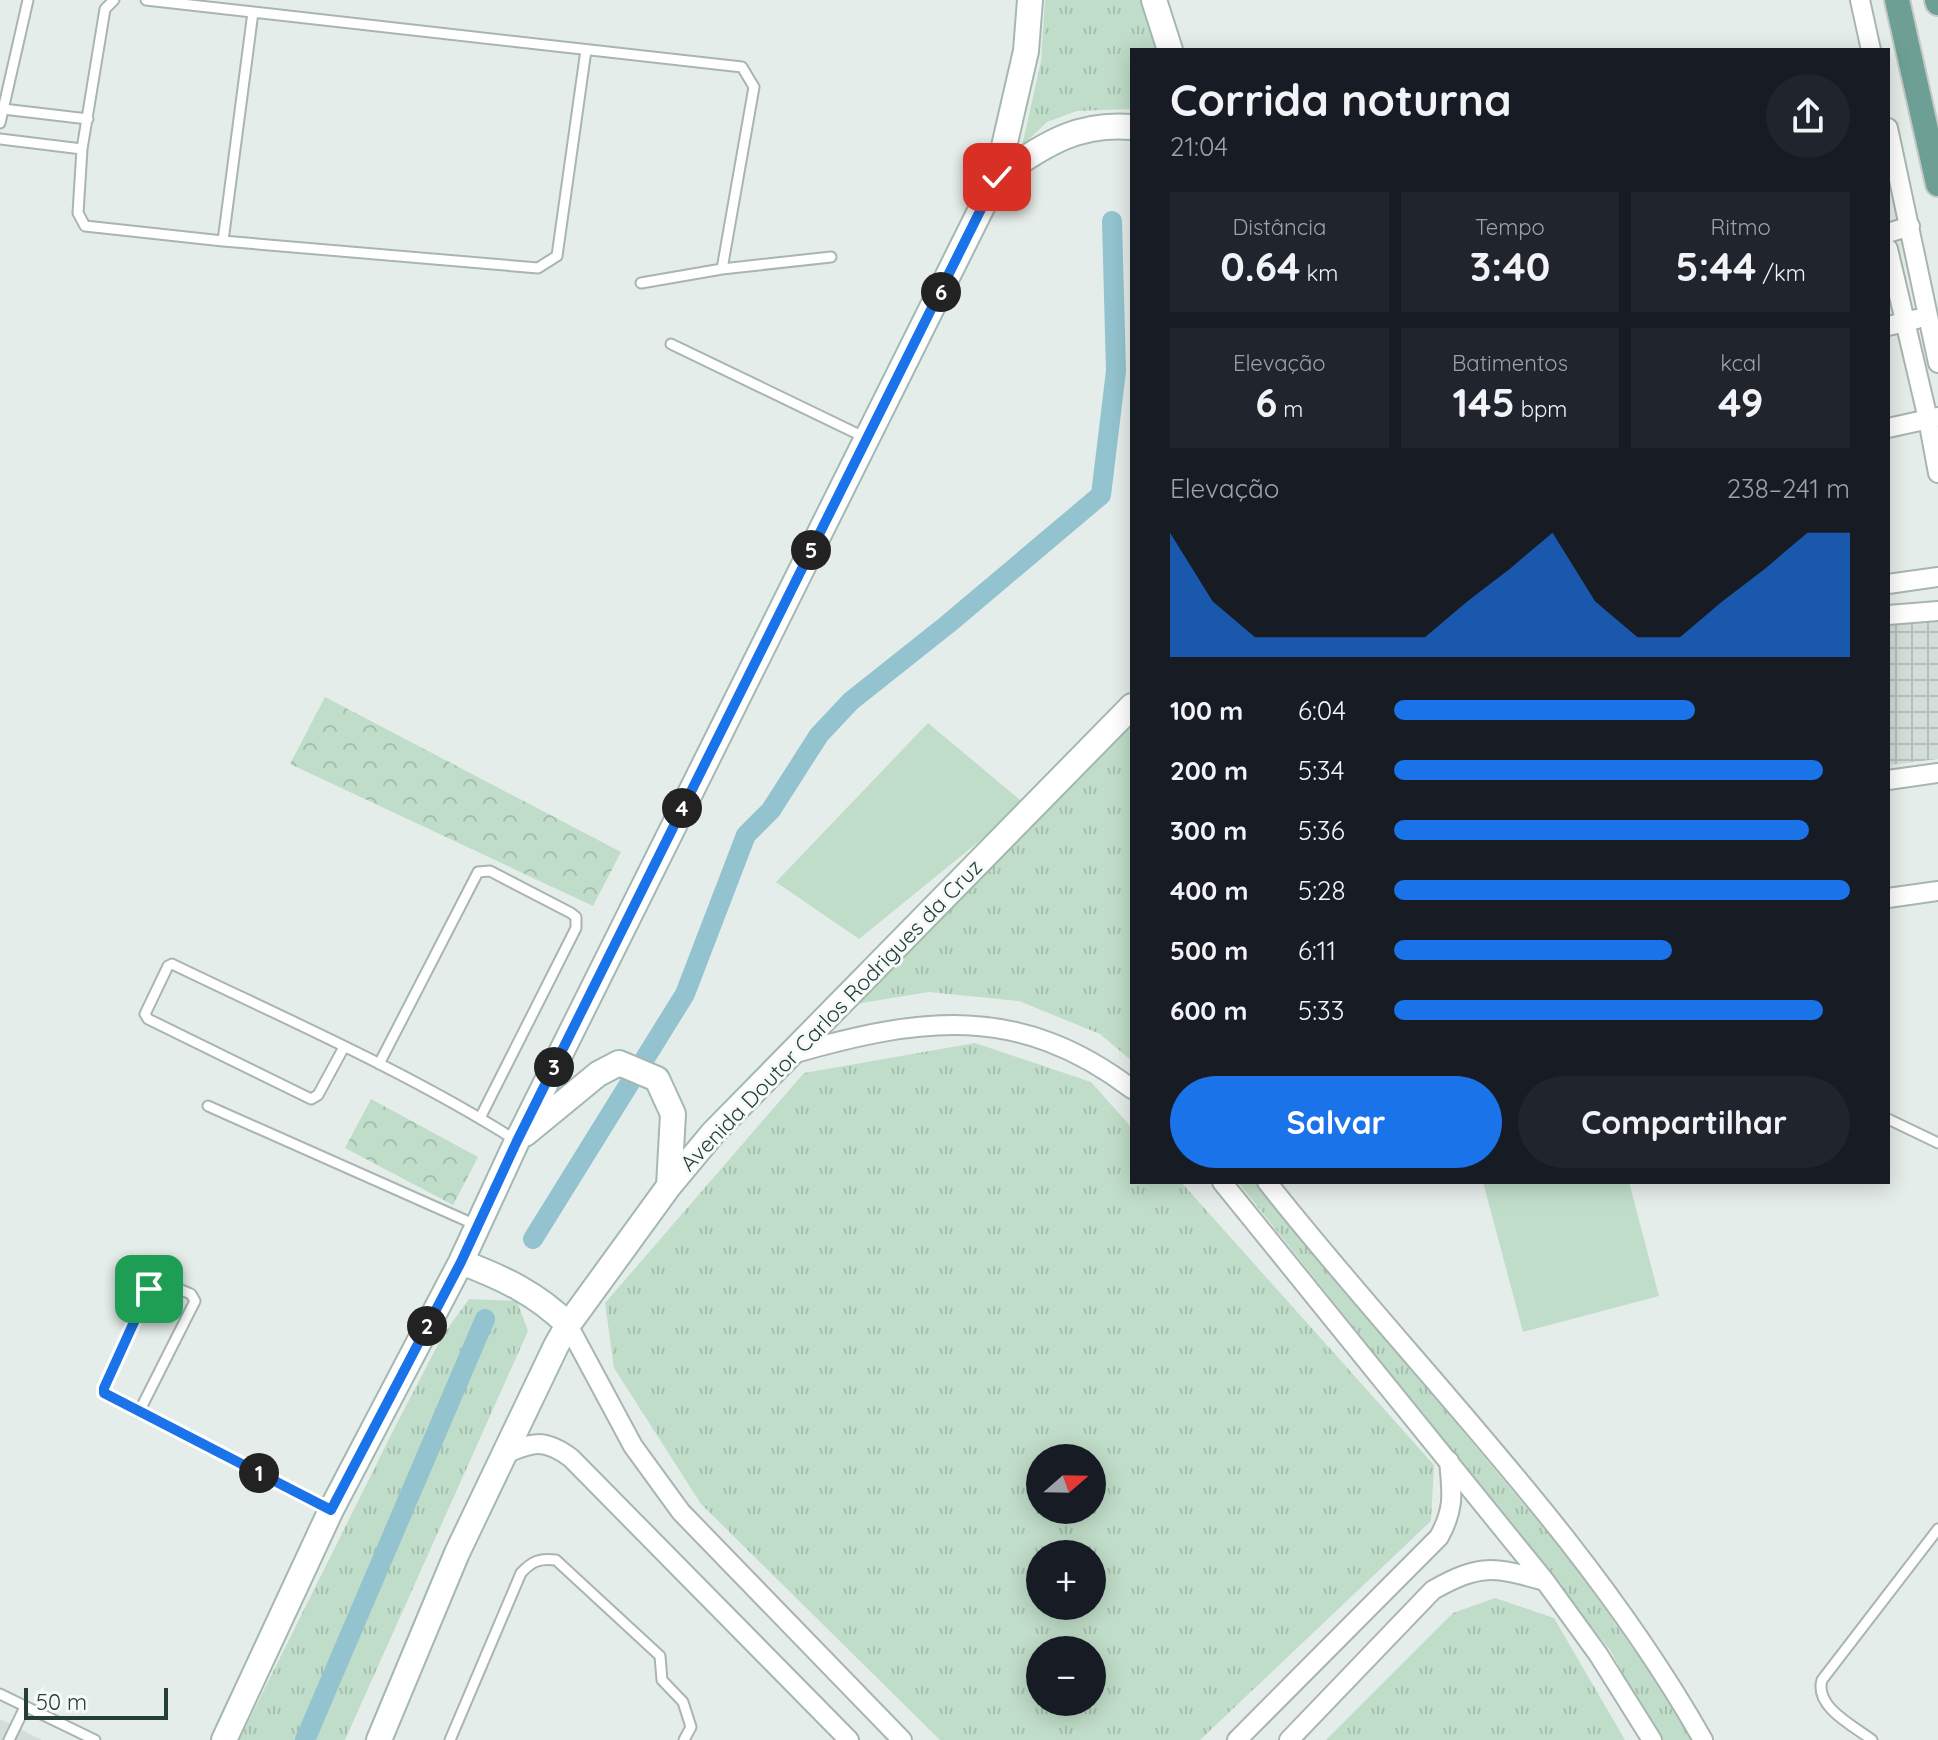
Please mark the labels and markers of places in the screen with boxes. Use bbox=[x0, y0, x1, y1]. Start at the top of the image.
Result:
pin bbox=[963, 143, 1031, 211]
pin: 6 bbox=[921, 272, 961, 312]
pin: 5 bbox=[791, 530, 831, 570]
pin: 4 bbox=[662, 788, 702, 828]
pin: 3 bbox=[534, 1047, 574, 1087]
pin bbox=[115, 1255, 183, 1323]
pin: 2 bbox=[407, 1306, 447, 1346]
pin: 1 bbox=[239, 1453, 279, 1493]

